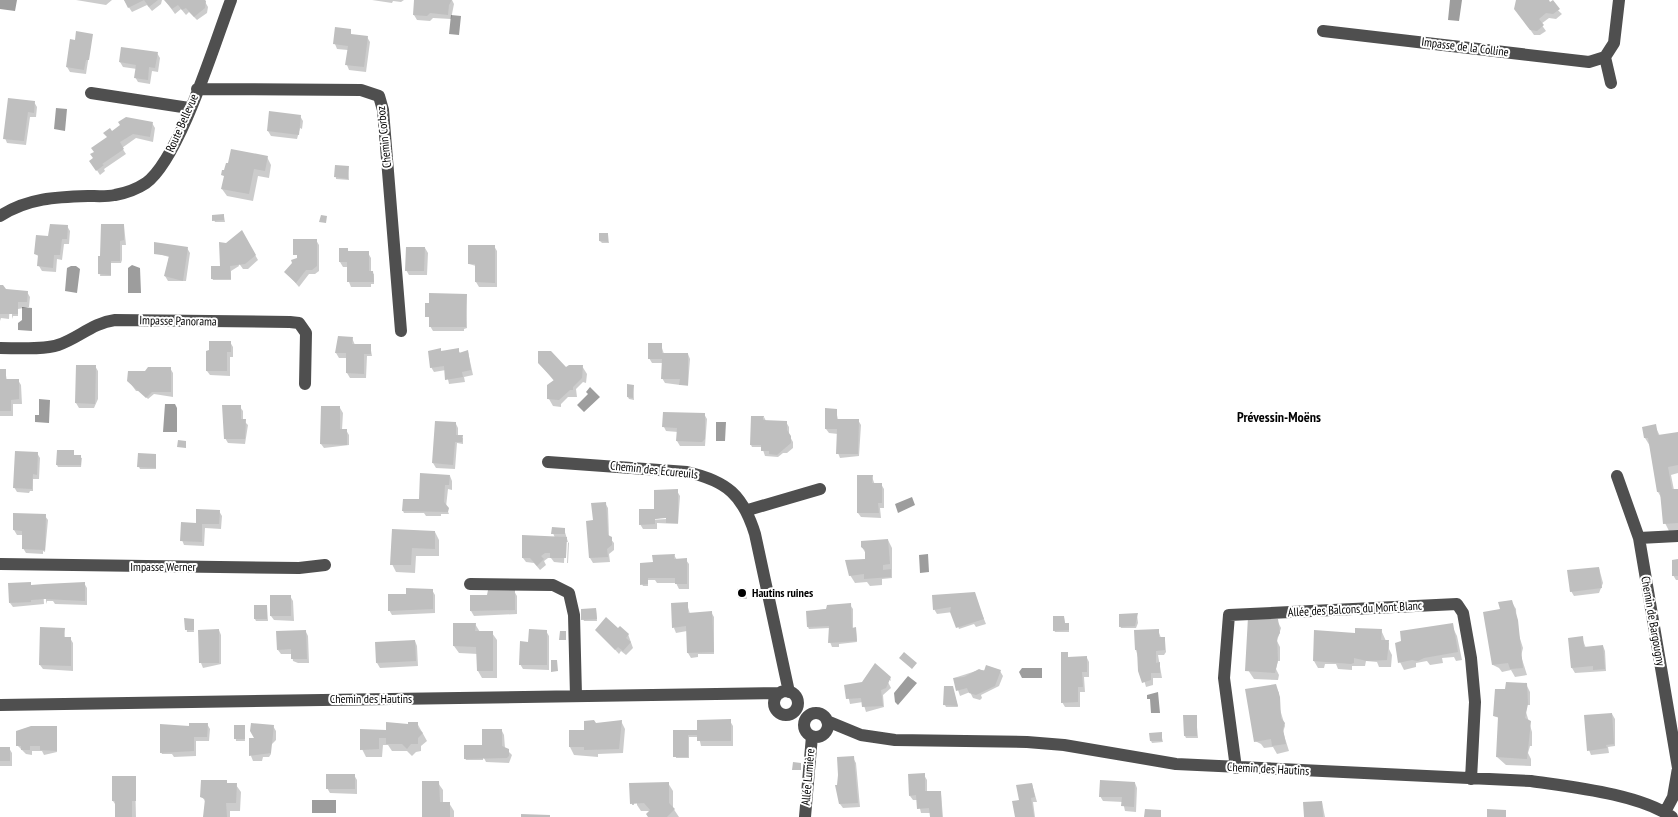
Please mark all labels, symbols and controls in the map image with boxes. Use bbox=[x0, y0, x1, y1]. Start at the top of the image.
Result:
street label: Impasse de la Colline bbox=[1421, 34, 1510, 59]
street label: Route Bellevue bbox=[162, 91, 201, 154]
street label: Chemin Corboz bbox=[373, 105, 394, 169]
street label: Impasse Panorama bbox=[139, 312, 217, 329]
district label: Prévessin-Moëns bbox=[1237, 408, 1321, 426]
street label: Chemin des Écureuils bbox=[609, 457, 699, 482]
street label: Impasse Werner bbox=[130, 559, 196, 574]
street label: Chemin de Bargougny bbox=[1638, 575, 1669, 667]
place label: Hautins ruines bbox=[752, 585, 813, 600]
marker: Hautins ruines bbox=[736, 587, 748, 599]
street label: Allée des Balcons du Mont Blanc bbox=[1287, 597, 1423, 620]
street label: Chemin des Hautins bbox=[330, 691, 412, 706]
street label: Allée Lumière bbox=[798, 748, 817, 806]
street label: Chemin des Hautins bbox=[1226, 759, 1310, 778]

